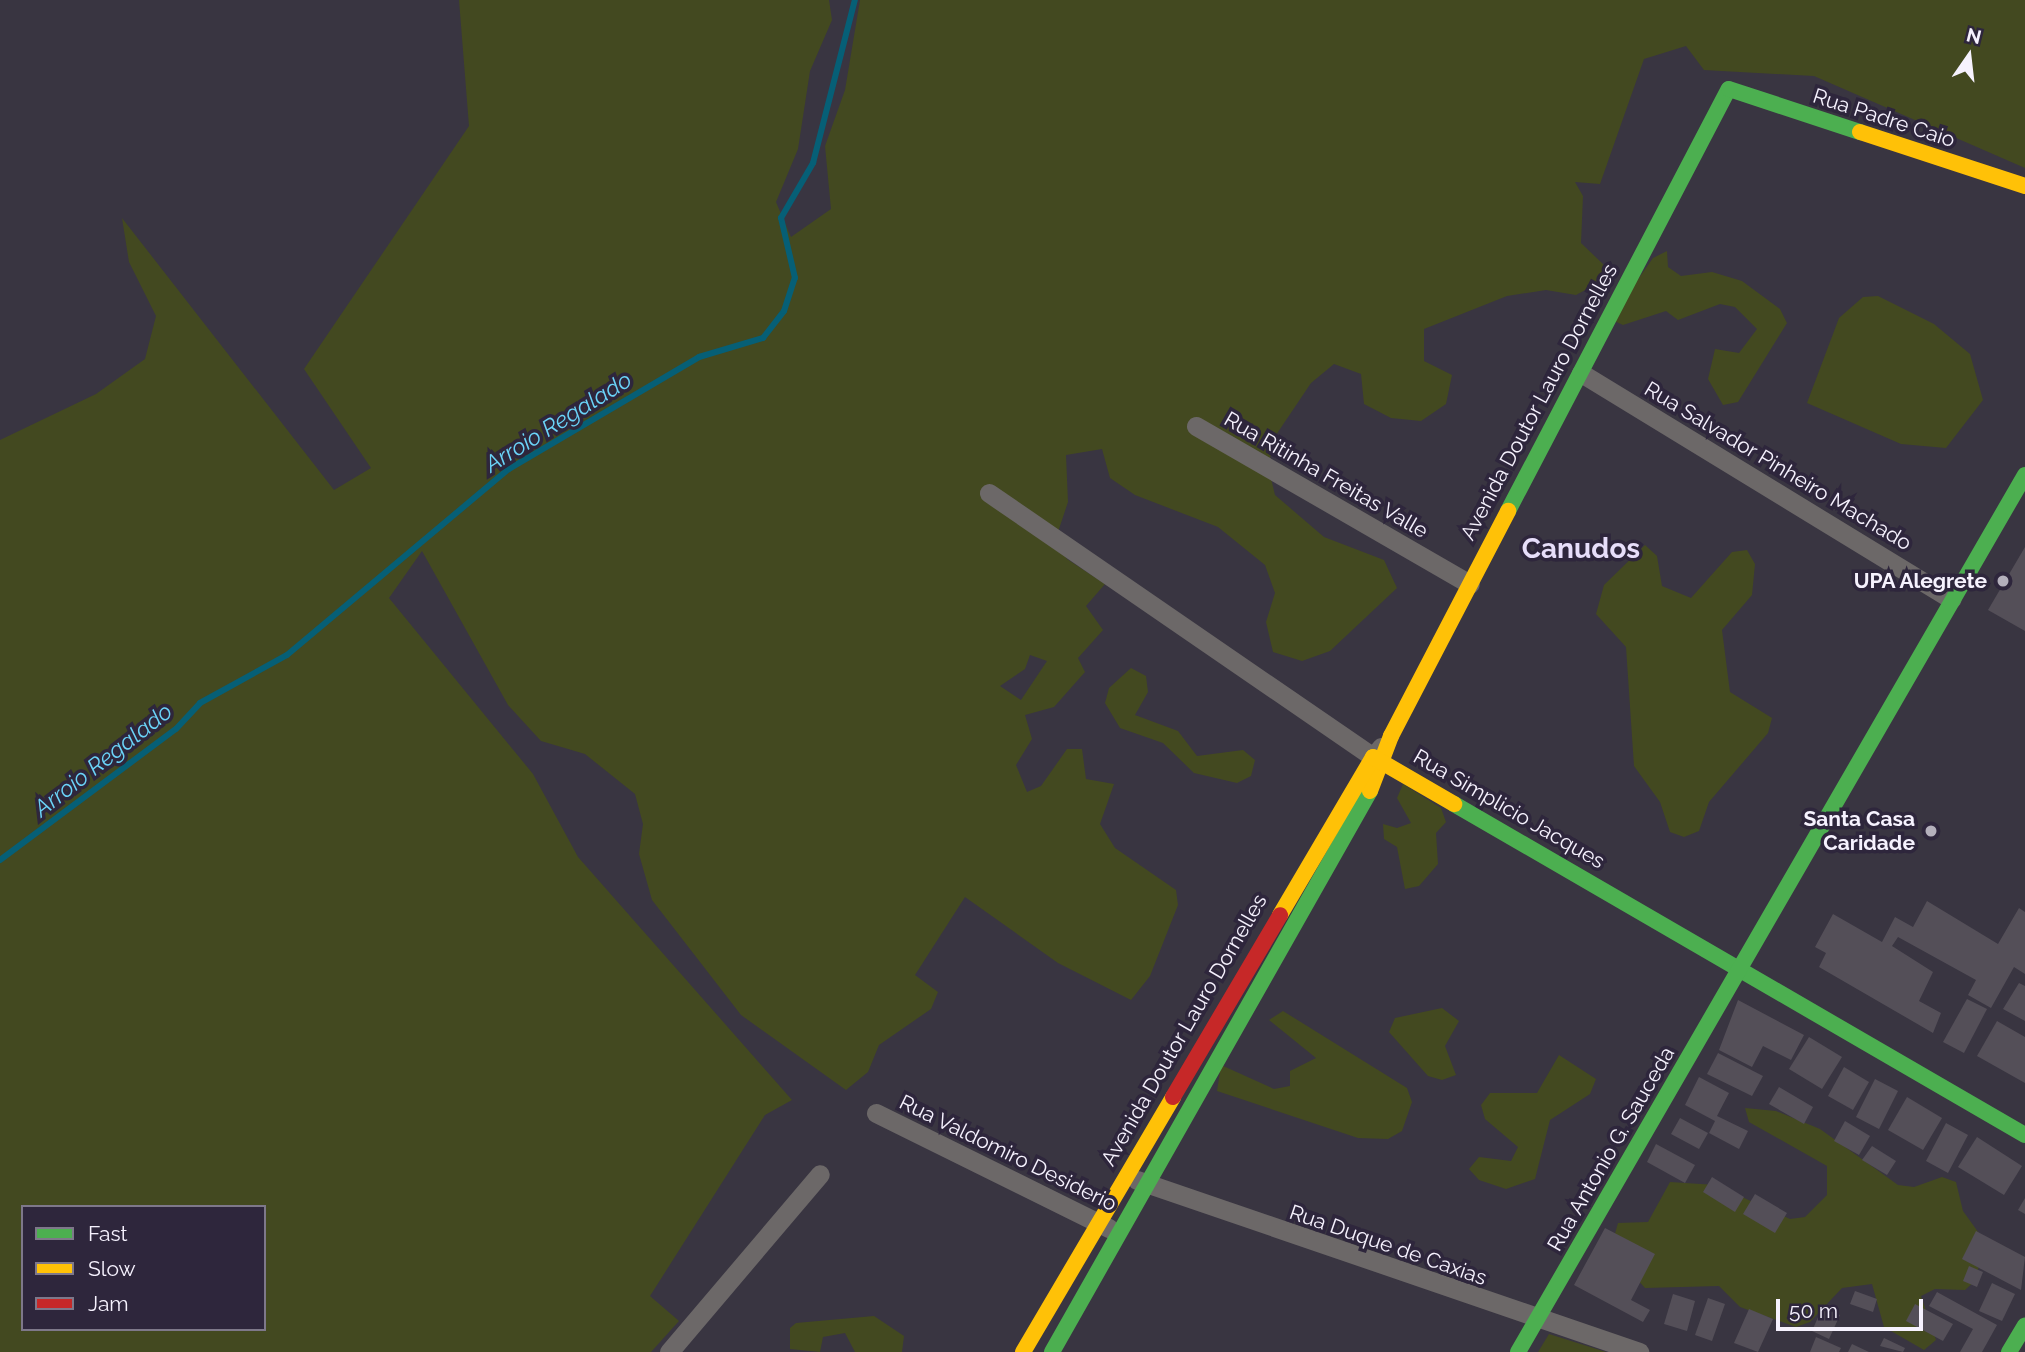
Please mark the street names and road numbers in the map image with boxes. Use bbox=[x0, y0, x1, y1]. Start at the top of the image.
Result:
street label: Rua Padre Caio bbox=[1810, 83, 1958, 153]
street label: Avenida Doutor Lauro Dornelles bbox=[1455, 259, 1623, 545]
street label: Rua Salvador Pinheiro Machado bbox=[1640, 376, 1916, 556]
street label: Rua Ritinha Freitas Valle bbox=[1219, 406, 1433, 544]
street label: Rua Simplicio Jacques bbox=[1409, 744, 1609, 874]
street label: Avenida Doutor Lauro Dornelles bbox=[1096, 890, 1272, 1170]
street label: Rua Antonio G. Sauceda bbox=[1542, 1042, 1680, 1256]
street label: Rua Valdomiro Desiderio bbox=[895, 1089, 1121, 1217]
street label: Rua Duque de Caxias bbox=[1286, 1199, 1490, 1291]

